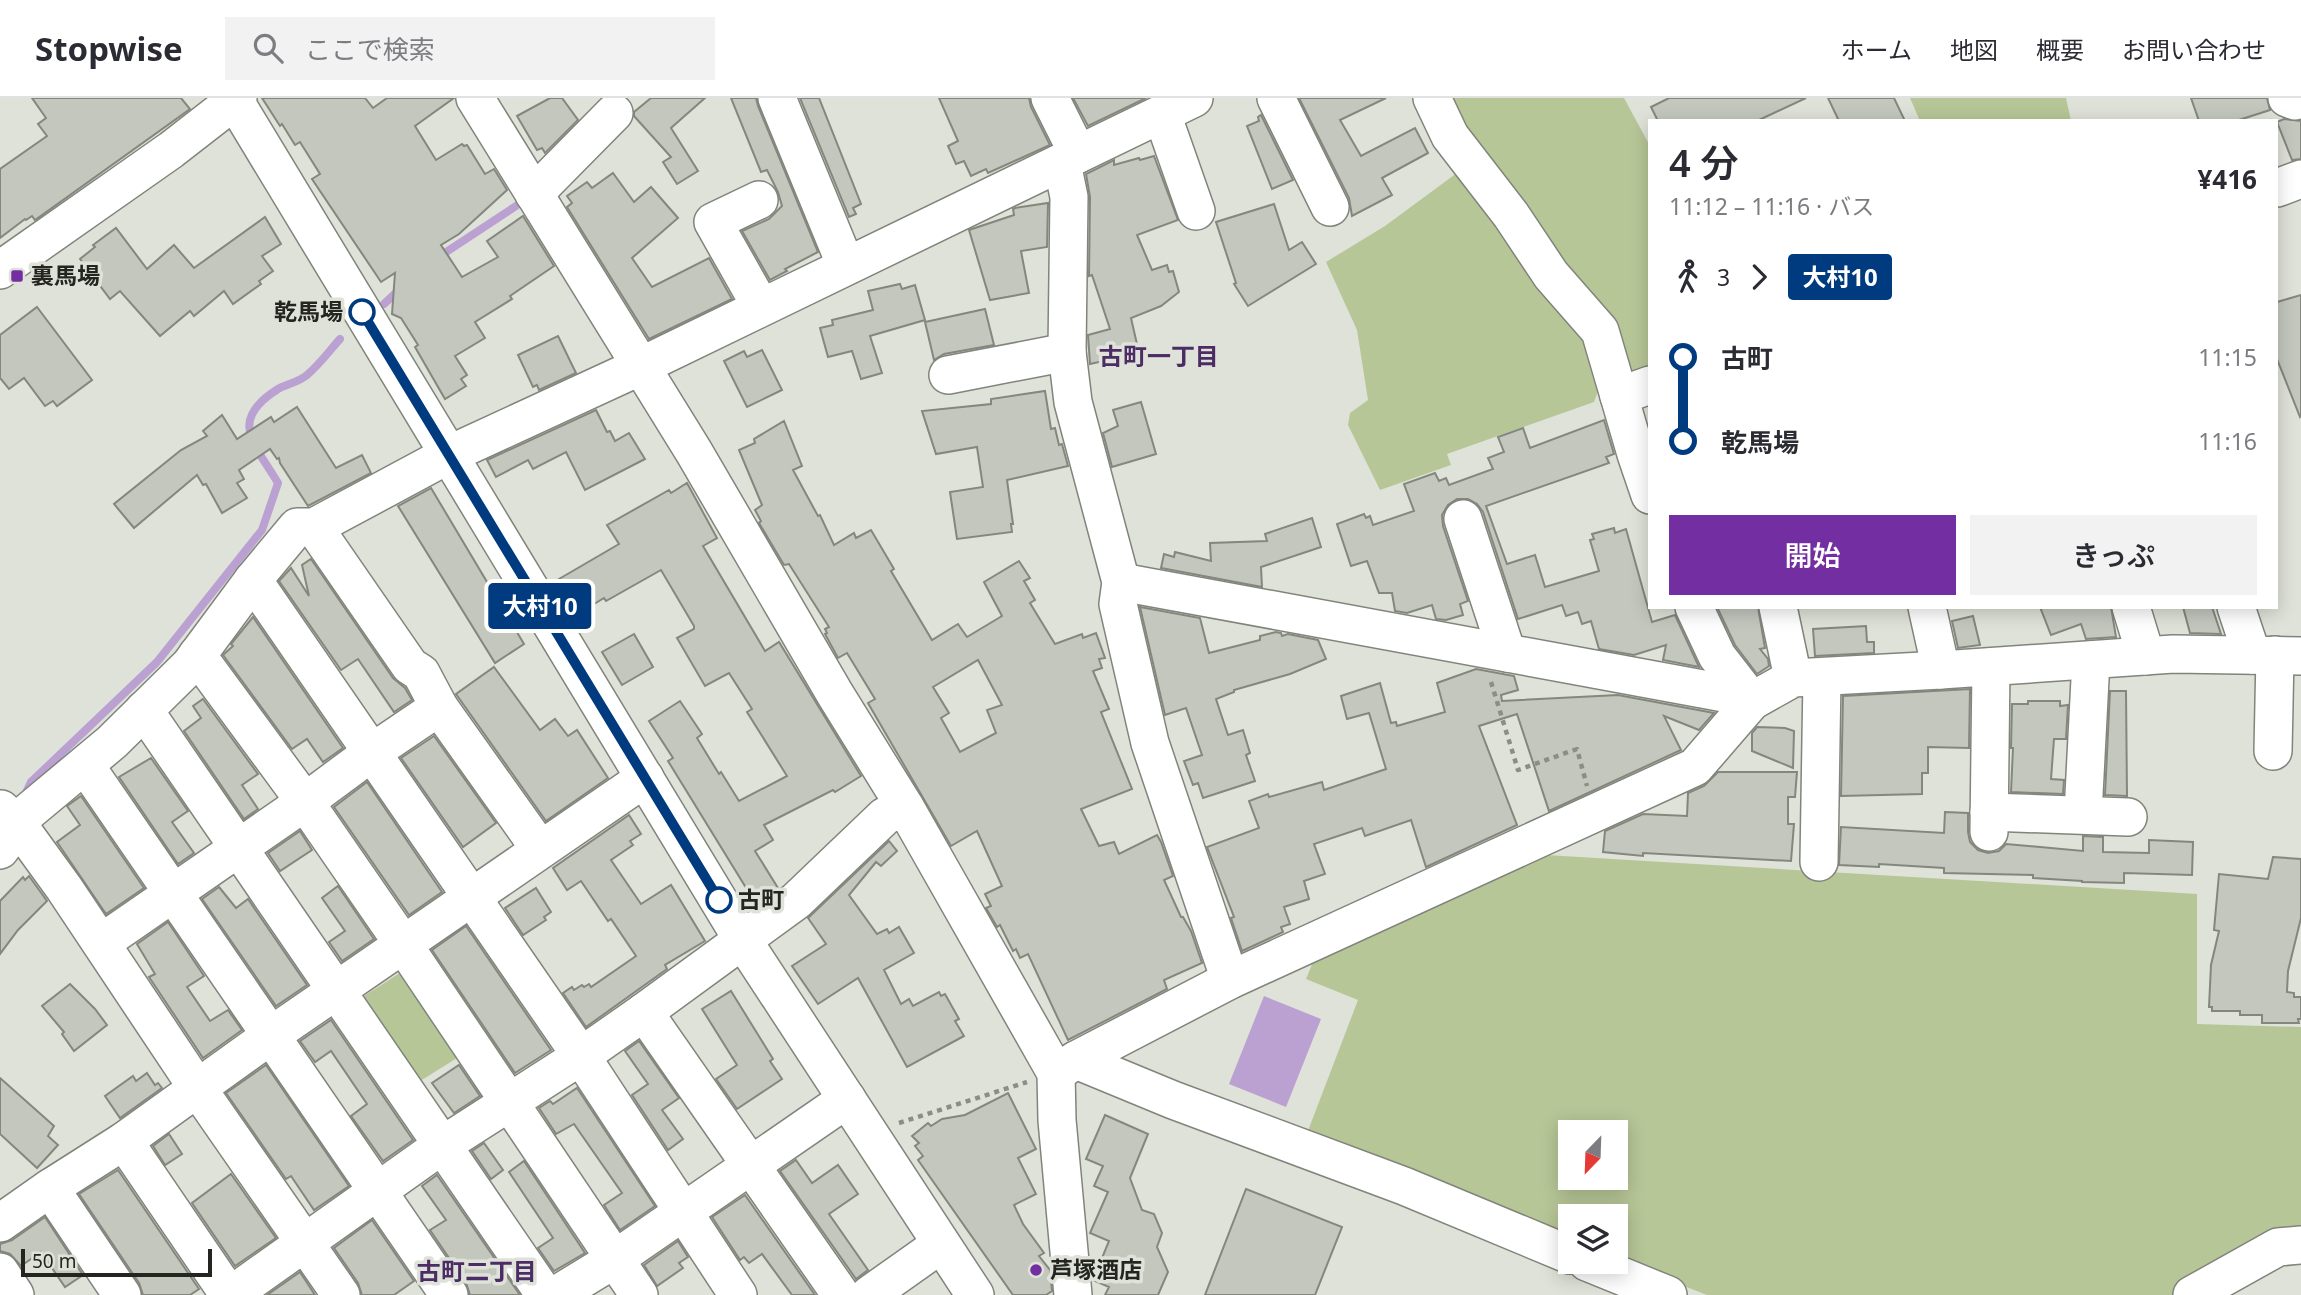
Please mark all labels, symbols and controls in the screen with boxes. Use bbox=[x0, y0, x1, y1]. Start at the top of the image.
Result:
search box bbox=[225, 17, 715, 80]
text: Stopwise bbox=[35, 26, 183, 71]
icon: search bbox=[249, 29, 287, 67]
text: ここで検索 bbox=[305, 31, 435, 67]
text: ホーム bbox=[1841, 33, 1912, 66]
text: 地図 bbox=[1950, 33, 1998, 66]
text: 概要 bbox=[2036, 33, 2084, 66]
text: お問い合わせ bbox=[2122, 33, 2266, 66]
text: 4 分 bbox=[1669, 136, 1739, 188]
text: ¥416 bbox=[2198, 161, 2257, 197]
text: 11:12 – 11:16 · バス bbox=[1669, 190, 1874, 222]
icon: walk bbox=[1669, 258, 1707, 296]
icon: forward bbox=[1740, 258, 1778, 296]
place label: 裏馬場 bbox=[31, 259, 100, 291]
text: 大村10 bbox=[1802, 260, 1878, 293]
text: 3 bbox=[1717, 261, 1730, 293]
marker: 裏馬場 bbox=[9, 268, 25, 284]
place label: 乾馬場 bbox=[274, 295, 343, 327]
marker: 乾馬場 bbox=[349, 299, 375, 325]
district label: 古町一丁目 bbox=[1099, 339, 1219, 372]
text: 古町 bbox=[1721, 340, 1773, 376]
text: 11:15 bbox=[2198, 341, 2257, 373]
text: 乾馬場 bbox=[1721, 424, 1799, 460]
text: 11:16 bbox=[2198, 425, 2257, 457]
button: 開始 bbox=[1669, 515, 1956, 595]
button: きっぷ bbox=[1970, 515, 2257, 595]
line badge: 大村10 bbox=[491, 583, 589, 629]
text: 大村10 bbox=[502, 589, 578, 622]
place label: 古町 bbox=[738, 883, 784, 915]
marker: 古町 bbox=[706, 887, 732, 913]
north arrow bbox=[1558, 1120, 1628, 1190]
map controls bbox=[1558, 1120, 1628, 1274]
button: layers bbox=[1558, 1204, 1628, 1274]
scale bar bbox=[21, 1246, 212, 1278]
text: 50 m bbox=[32, 1248, 76, 1274]
place label: 芦塚酒店 bbox=[1050, 1253, 1142, 1285]
district label: 古町二丁目 bbox=[417, 1254, 537, 1287]
marker: 芦塚酒店 bbox=[1028, 1262, 1044, 1278]

